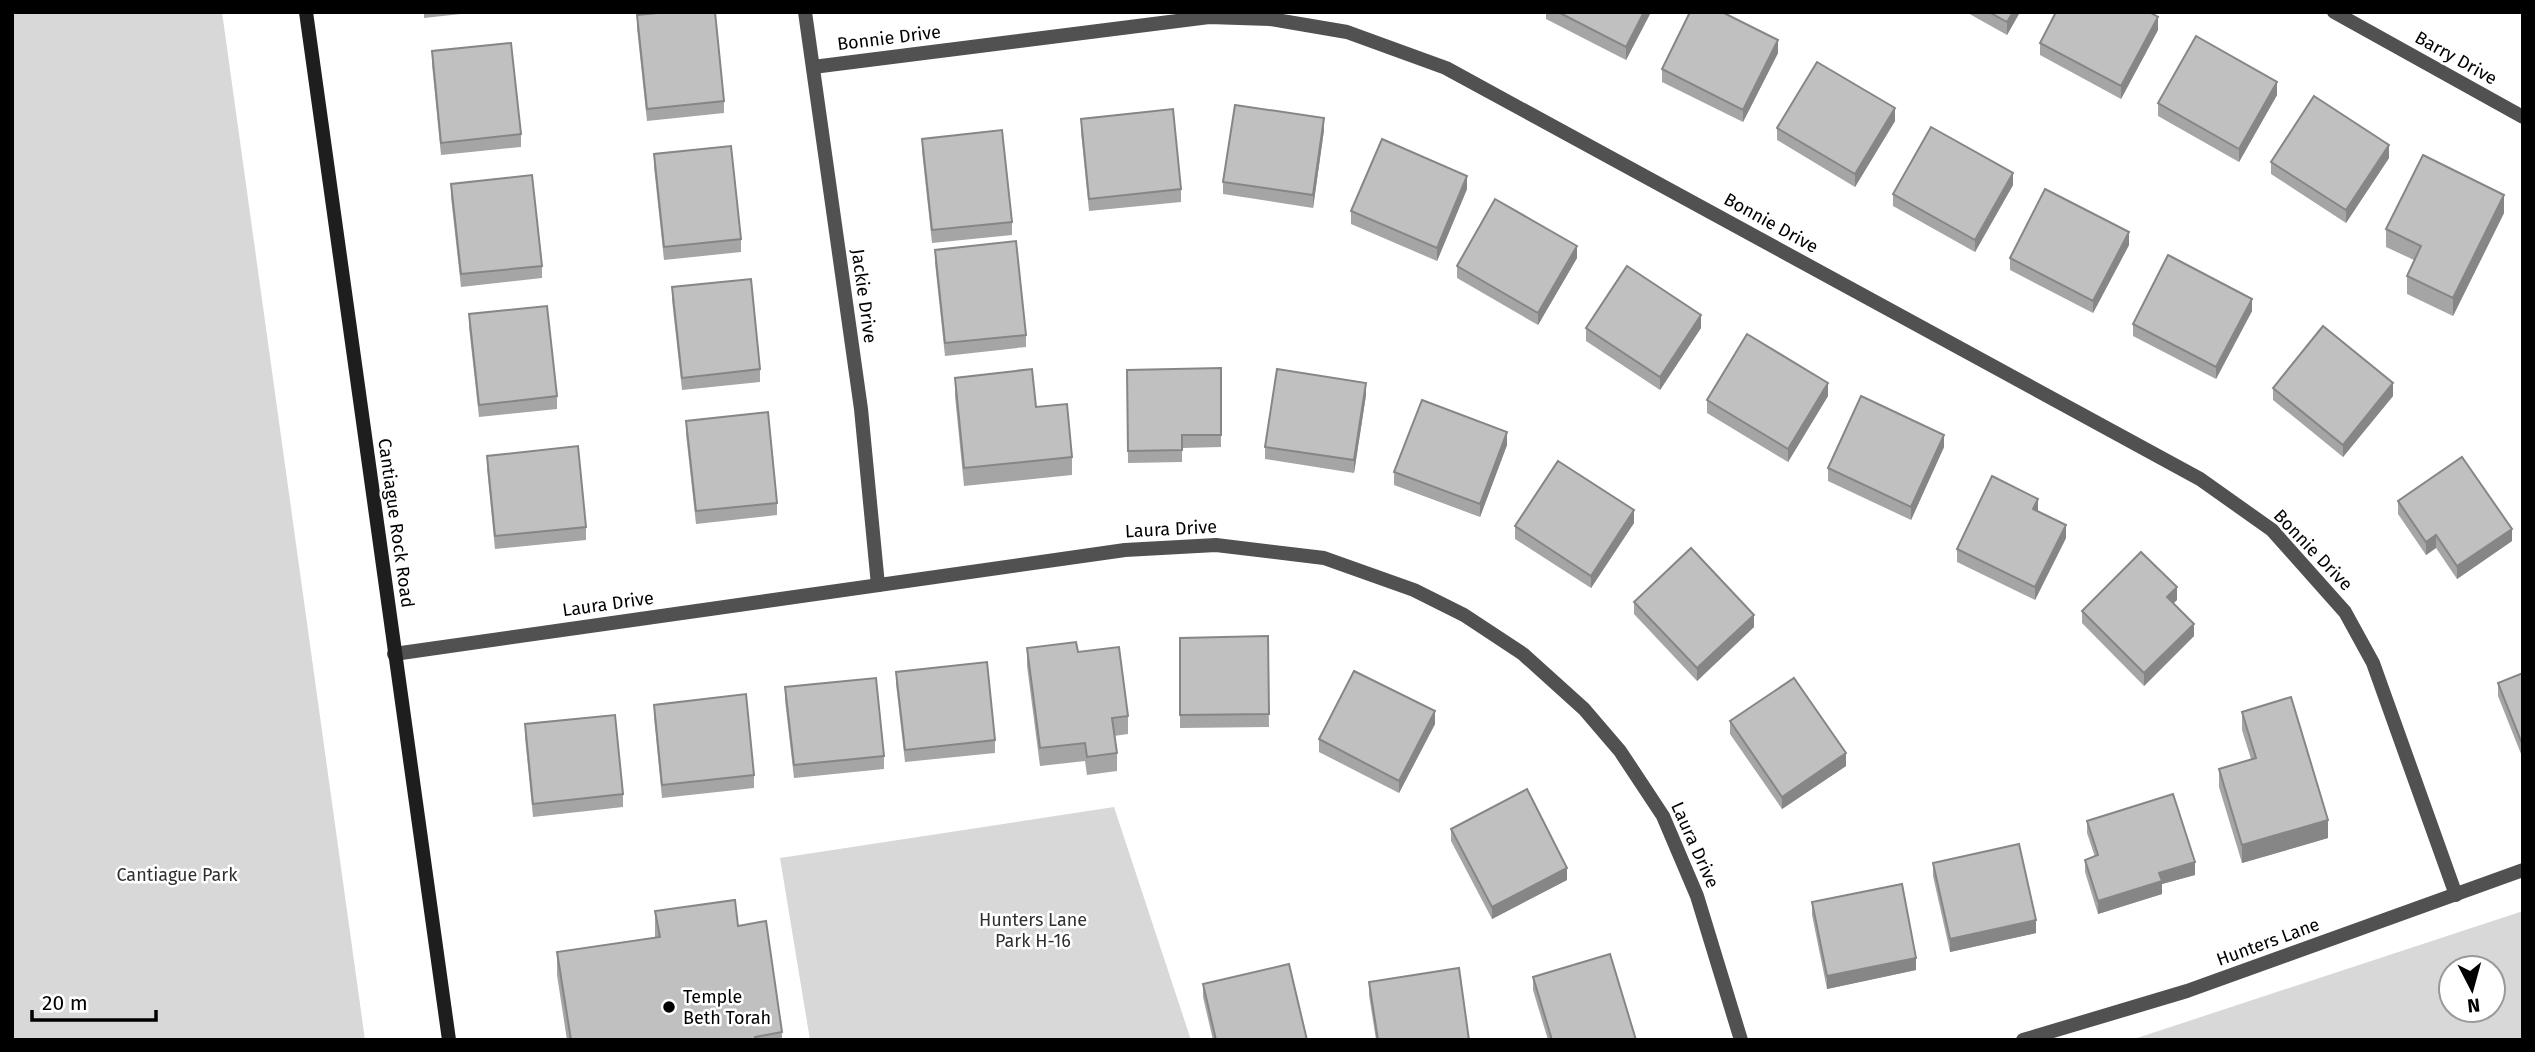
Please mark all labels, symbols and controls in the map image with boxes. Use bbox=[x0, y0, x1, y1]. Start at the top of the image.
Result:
street label: Bonnie Drive bbox=[836, 21, 942, 55]
street label: Barry Drive bbox=[2411, 26, 2501, 90]
street label: Bonnie Drive bbox=[1720, 188, 1822, 258]
street label: Jackie Drive bbox=[846, 247, 882, 345]
street label: Cantiague Rock Road bbox=[373, 437, 419, 609]
street label: Bonnie Drive bbox=[2269, 505, 2357, 595]
street label: Laura Drive bbox=[1124, 516, 1218, 542]
street label: Laura Drive bbox=[561, 587, 655, 621]
street label: Laura Drive bbox=[1666, 798, 1724, 892]
park label: Cantiague Park bbox=[116, 864, 238, 886]
park label: Hunters Lane Park H-16 bbox=[979, 909, 1087, 952]
street label: Hunters Lane bbox=[2213, 913, 2323, 971]
north arrow bbox=[2437, 954, 2507, 1024]
scale bar bbox=[32, 978, 156, 1022]
place label: Temple Beth Torah bbox=[683, 986, 771, 1029]
text: 20 m bbox=[42, 990, 88, 1016]
text: N bbox=[2466, 993, 2481, 1018]
marker: Temple Beth Torah bbox=[661, 999, 677, 1015]

